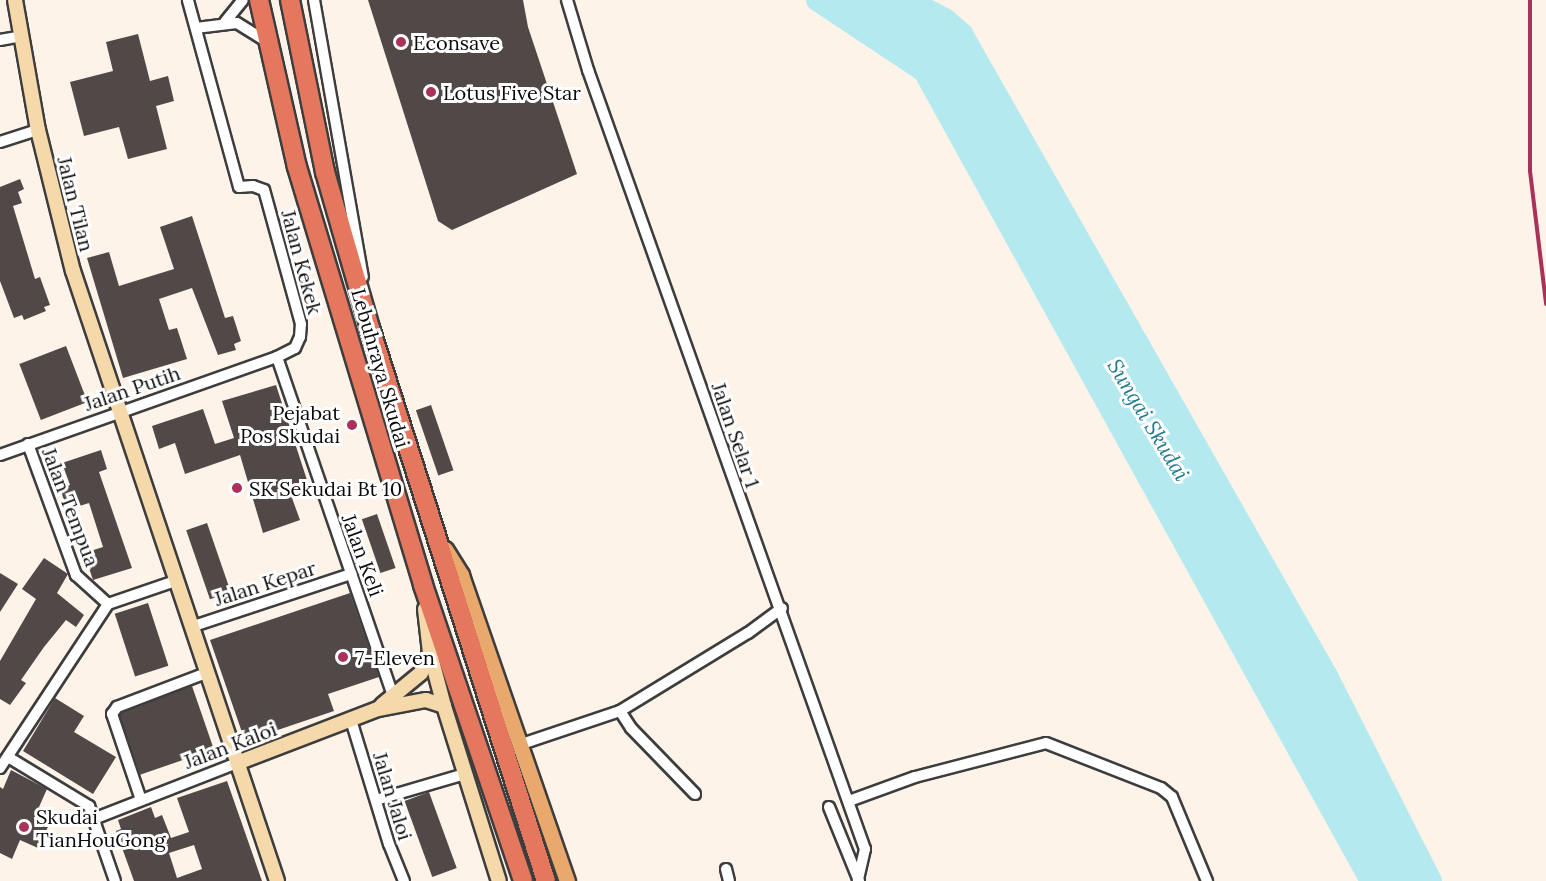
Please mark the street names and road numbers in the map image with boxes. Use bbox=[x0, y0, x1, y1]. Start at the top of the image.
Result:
street label: Jalan Tilan bbox=[53, 154, 99, 254]
street label: Jalan Kekek bbox=[277, 207, 327, 317]
street label: Lebuhraya Skudai bbox=[347, 286, 415, 450]
street label: Jalan Putih bbox=[81, 360, 183, 416]
street label: Jalan Selar 1 bbox=[707, 379, 765, 491]
street label: Jalan Tempua bbox=[37, 444, 105, 570]
street label: Jalan Keli bbox=[337, 511, 389, 599]
street label: Jalan Kepar bbox=[211, 555, 319, 611]
street label: Jalan Kaloi bbox=[180, 716, 280, 774]
street label: Jalan Jaloi bbox=[368, 749, 418, 843]

